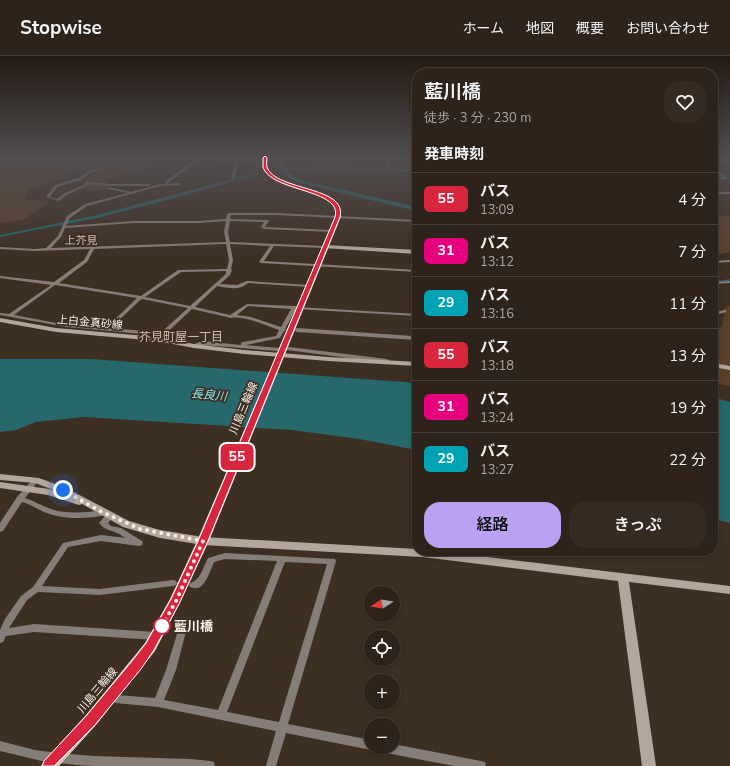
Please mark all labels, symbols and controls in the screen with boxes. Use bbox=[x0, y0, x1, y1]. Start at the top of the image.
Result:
text: Stopwise bbox=[20, 15, 102, 41]
text: ホーム bbox=[462, 19, 504, 38]
text: 地図 bbox=[526, 19, 554, 38]
text: 概要 bbox=[576, 19, 604, 38]
text: お問い合わせ bbox=[626, 19, 710, 38]
text: 藍川橋 bbox=[424, 79, 481, 105]
button: heart bbox=[664, 81, 706, 123]
text: 徒歩 · 3 分 · 230 m bbox=[424, 109, 531, 127]
text: 発車時刻 bbox=[424, 144, 484, 164]
text: バス bbox=[480, 181, 510, 201]
text: 55 bbox=[438, 189, 454, 208]
text: 4 分 bbox=[678, 190, 706, 210]
text: 13:09 bbox=[480, 201, 514, 219]
district label: 上芥見 bbox=[65, 233, 98, 248]
text: バス bbox=[480, 233, 510, 253]
text: 31 bbox=[438, 241, 454, 260]
text: 7 分 bbox=[678, 242, 706, 262]
text: 13:12 bbox=[480, 253, 514, 271]
text: バス bbox=[480, 285, 510, 305]
text: 29 bbox=[438, 293, 454, 312]
text: 11 分 bbox=[669, 294, 706, 314]
text: 13:16 bbox=[480, 305, 514, 323]
street label: 上白金真砂線 bbox=[56, 312, 123, 333]
district label: 芥見町屋一丁目 bbox=[139, 329, 223, 345]
text: バス bbox=[480, 337, 510, 357]
text: 55 bbox=[438, 345, 454, 364]
text: 13 分 bbox=[669, 346, 706, 366]
text: 13:18 bbox=[480, 357, 514, 375]
street label: 川島三輪線 bbox=[226, 380, 261, 436]
water label: 長良川 bbox=[190, 385, 230, 405]
text: バス bbox=[480, 389, 510, 409]
text: 31 bbox=[438, 397, 454, 416]
text: 19 分 bbox=[669, 398, 706, 418]
text: 13:24 bbox=[480, 409, 514, 427]
text: バス bbox=[480, 441, 510, 461]
line badge: 55 bbox=[219, 444, 255, 470]
text: 55 bbox=[229, 447, 245, 466]
text: 29 bbox=[438, 449, 454, 468]
text: 22 分 bbox=[669, 450, 706, 470]
text: 13:27 bbox=[480, 461, 514, 479]
your location bbox=[53, 480, 73, 500]
button: 経路 bbox=[424, 502, 561, 548]
button: きっぷ bbox=[569, 502, 706, 548]
north arrow bbox=[364, 586, 400, 622]
map controls bbox=[364, 586, 400, 754]
marker: 藍川橋 bbox=[153, 617, 171, 635]
place label: 藍川橋 bbox=[174, 618, 213, 636]
button: locate bbox=[364, 630, 400, 666]
street label: 川島三輪線 bbox=[74, 664, 121, 716]
button: + bbox=[364, 674, 400, 710]
button: − bbox=[364, 718, 400, 754]

